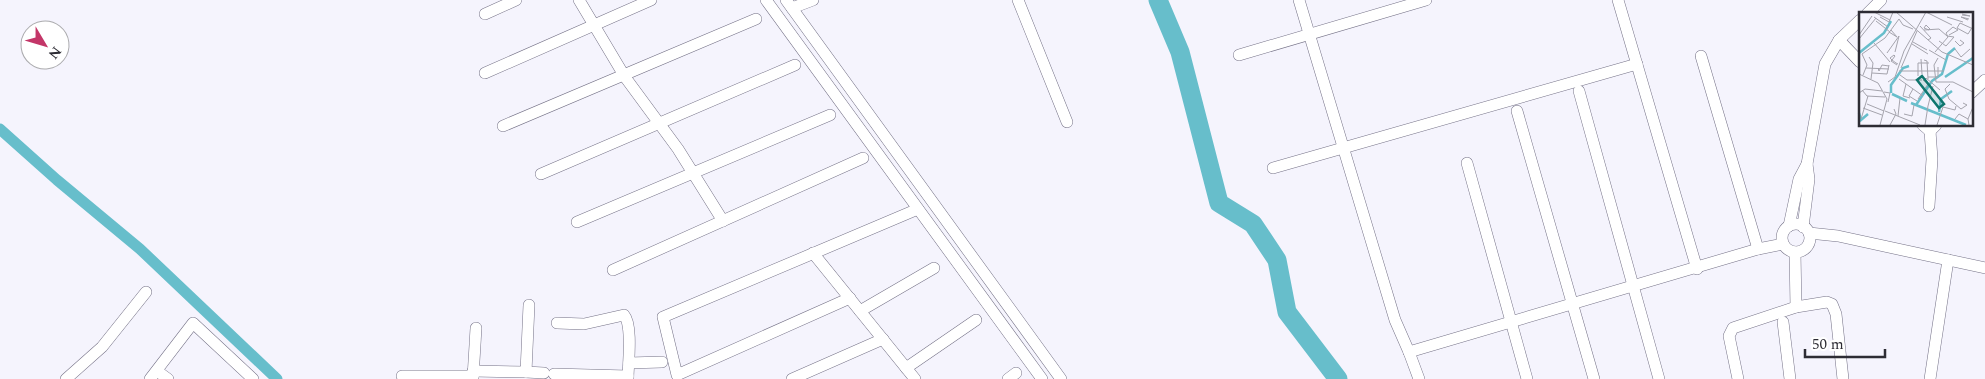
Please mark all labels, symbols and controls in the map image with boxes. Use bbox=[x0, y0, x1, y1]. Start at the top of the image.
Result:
inset map bbox=[1859, 12, 1972, 126]
north arrow bbox=[20, 20, 70, 70]
text: N bbox=[43, 42, 67, 64]
scale bar bbox=[1805, 326, 1885, 358]
text: 50 m bbox=[1812, 333, 1844, 356]

